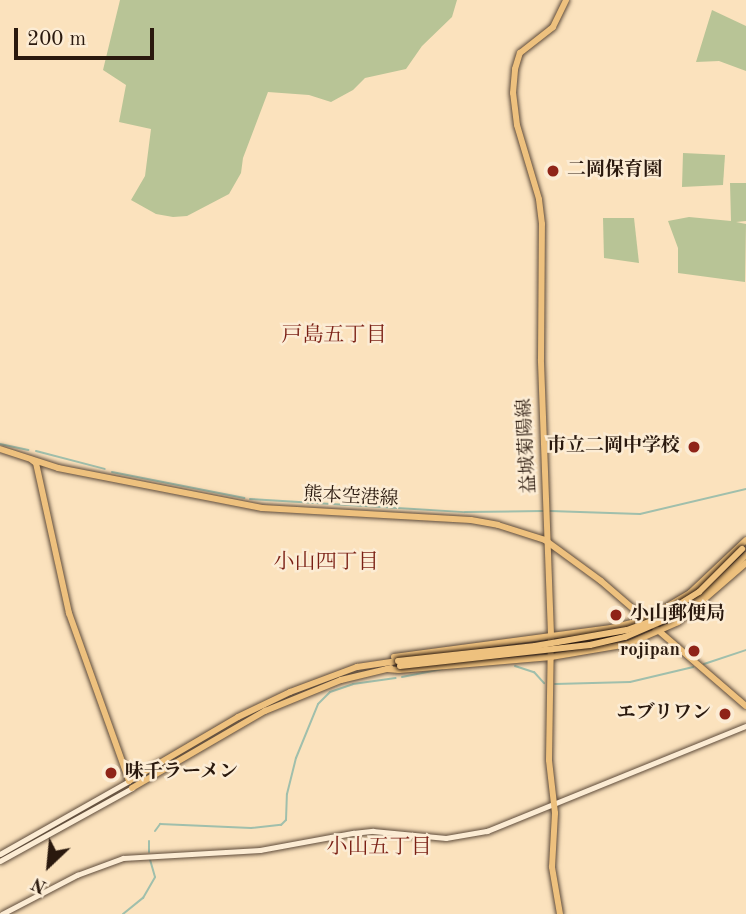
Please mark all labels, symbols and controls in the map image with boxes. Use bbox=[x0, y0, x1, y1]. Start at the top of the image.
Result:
scale bar bbox=[18, 14, 158, 58]
text: 200 m bbox=[27, 29, 86, 50]
place label: 二岡保育園 bbox=[567, 160, 662, 182]
marker: 二岡保育園 bbox=[545, 163, 561, 179]
district label: 戸島五丁目 bbox=[282, 323, 386, 349]
street label: 益城菊陽線 bbox=[514, 398, 542, 494]
place label: 市立二岡中学校 bbox=[547, 436, 680, 458]
marker: 市立二岡中学校 bbox=[686, 439, 702, 455]
street label: 熊本空港線 bbox=[303, 484, 399, 512]
district label: 小山四丁目 bbox=[274, 550, 378, 576]
place label: 小山郵便局 bbox=[630, 604, 725, 626]
marker: 小山郵便局 bbox=[608, 607, 624, 623]
place label: rojipan bbox=[620, 640, 680, 662]
marker: rojipan bbox=[686, 643, 702, 659]
place label: エブリワン bbox=[616, 703, 711, 725]
marker: エブリワン bbox=[717, 706, 733, 722]
place label: 味千ラーメン bbox=[125, 762, 239, 784]
marker: 味千ラーメン bbox=[103, 765, 119, 781]
north arrow bbox=[14, 830, 84, 900]
district label: 小山五丁目 bbox=[327, 835, 431, 861]
text: N bbox=[29, 873, 50, 896]

